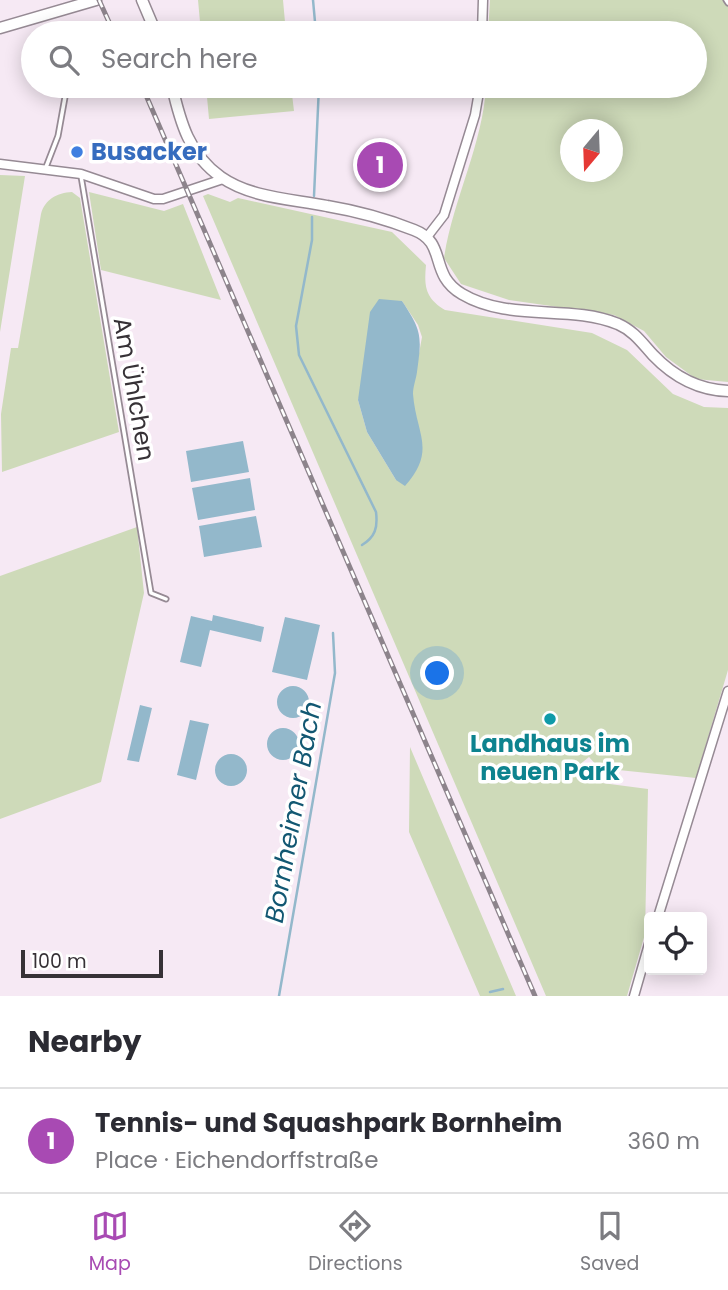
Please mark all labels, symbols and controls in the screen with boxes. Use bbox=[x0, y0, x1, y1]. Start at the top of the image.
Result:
search box bbox=[21, 21, 707, 98]
icon: search bbox=[45, 41, 83, 79]
text: Search here bbox=[101, 41, 258, 77]
north arrow bbox=[560, 119, 623, 182]
place label: Busacker bbox=[91, 135, 207, 168]
pin: 1 bbox=[357, 139, 403, 191]
marker: Busacker bbox=[69, 144, 85, 160]
street label: Am Ühlchen bbox=[106, 315, 163, 463]
your location bbox=[420, 656, 454, 690]
water label: Bornheimer Bach bbox=[256, 698, 330, 926]
marker: Landhaus im neuen Park bbox=[542, 711, 558, 727]
place label: Landhaus im neuen Park bbox=[470, 727, 630, 788]
map controls bbox=[644, 912, 707, 975]
button: locate bbox=[644, 912, 707, 975]
scale bar bbox=[21, 947, 163, 979]
text: 100 m bbox=[32, 948, 87, 975]
text: Nearby bbox=[28, 1020, 142, 1063]
text: Tennis- und Squashpark Bornheim bbox=[95, 1105, 562, 1141]
text: 1 bbox=[47, 1125, 55, 1157]
text: 360 m bbox=[628, 1125, 700, 1157]
text: Place · Eichendorffstraße bbox=[95, 1144, 378, 1176]
tab: Map bbox=[89, 1207, 131, 1278]
tab: Directions bbox=[308, 1207, 403, 1278]
tab: Saved bbox=[580, 1207, 639, 1278]

